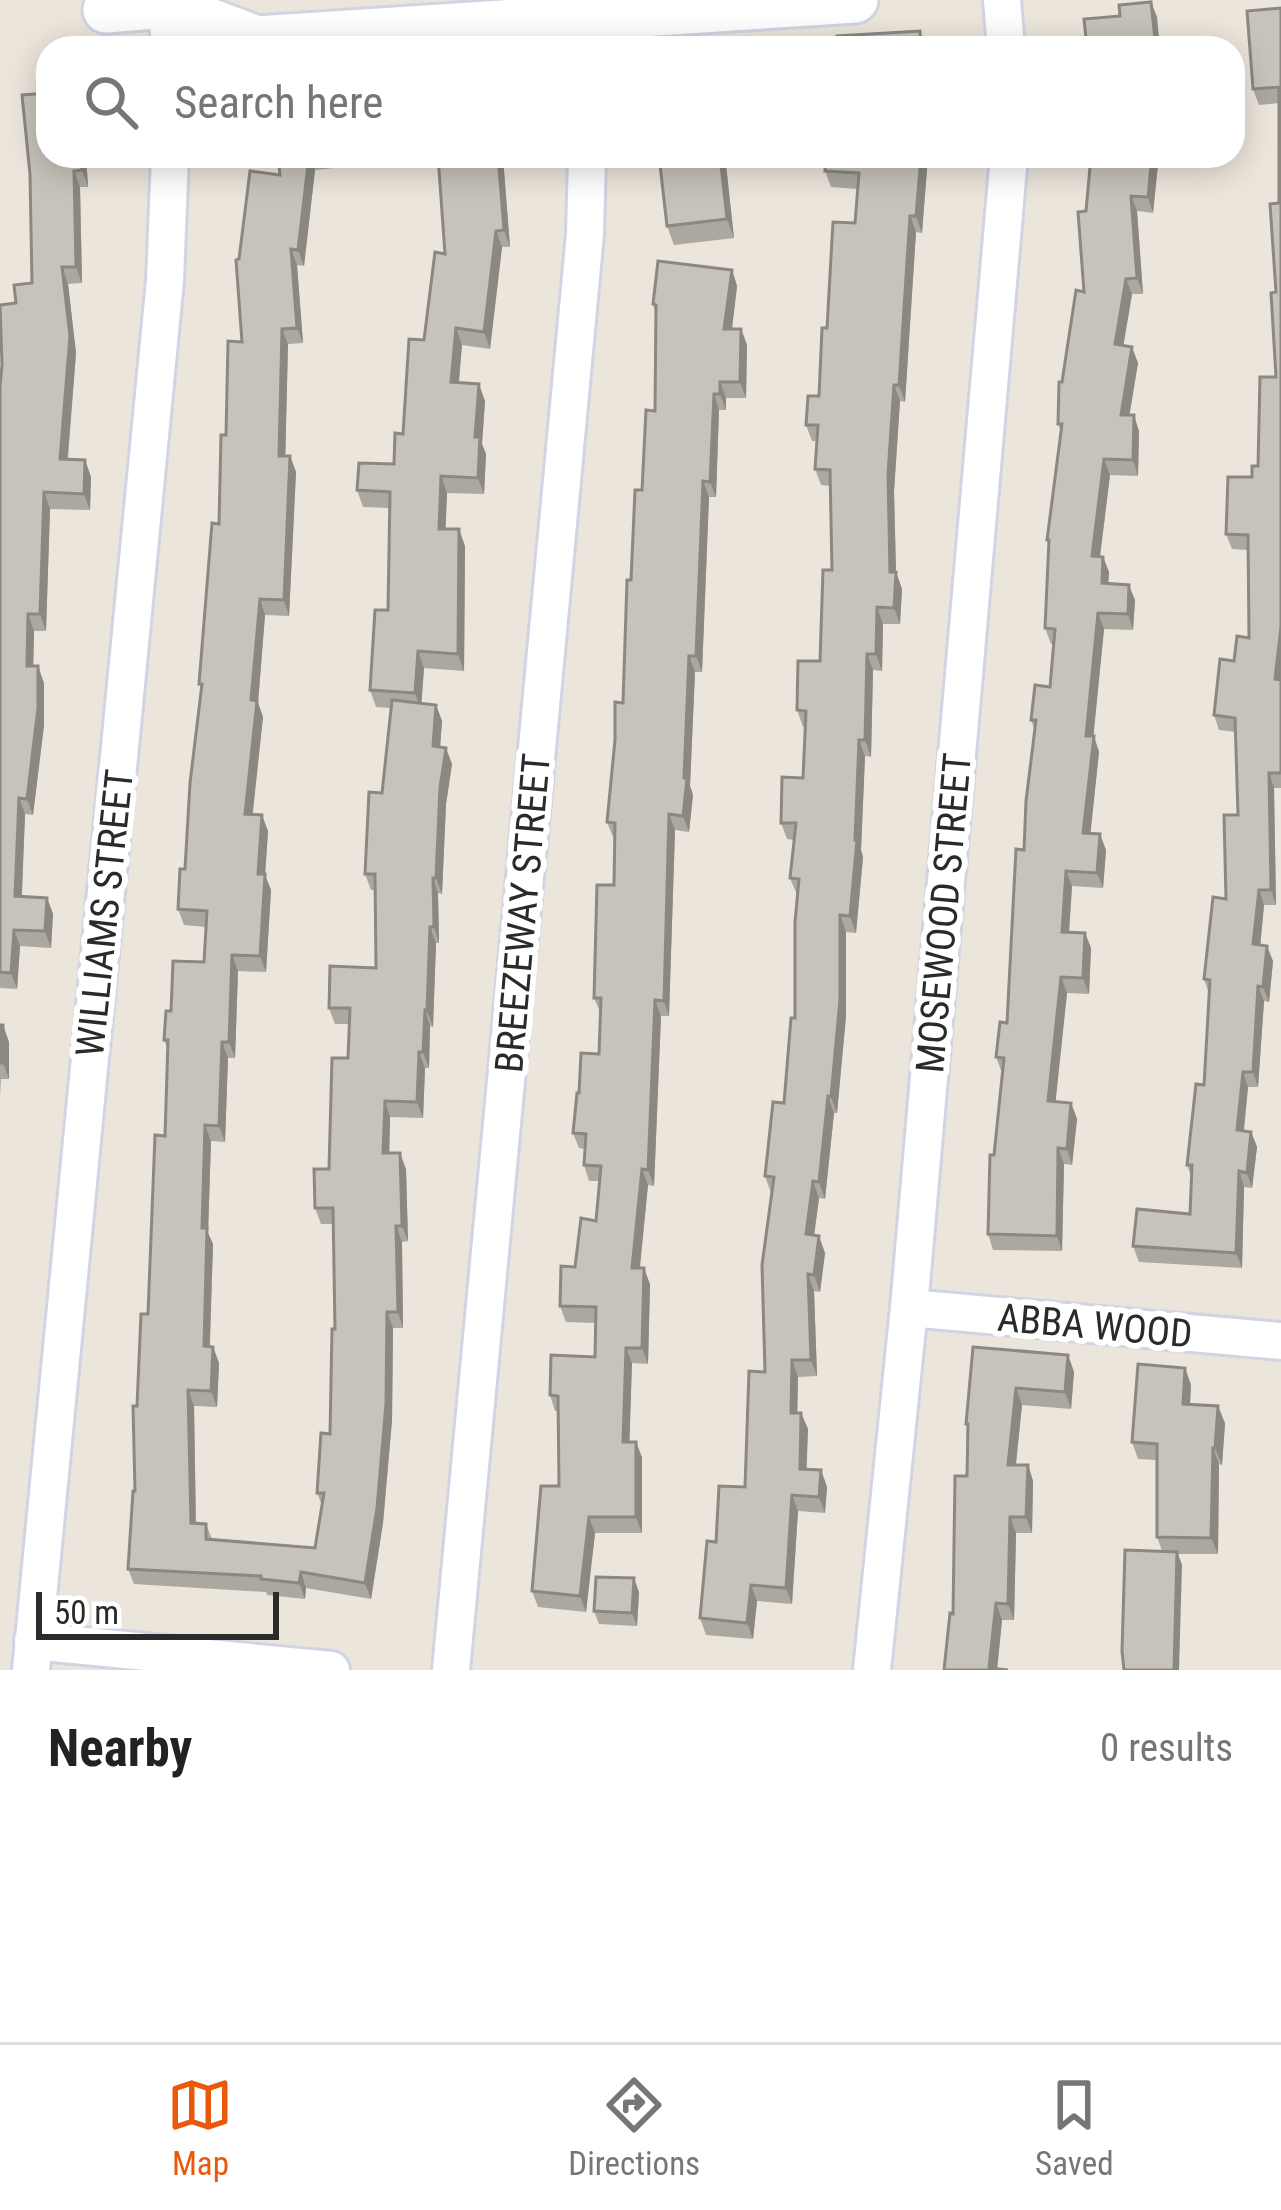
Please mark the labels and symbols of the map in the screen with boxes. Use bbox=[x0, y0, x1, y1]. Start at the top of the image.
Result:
street label: MOSEWOOD STREET bbox=[907, 751, 981, 1075]
street label: BREEZEWAY STREET bbox=[486, 752, 560, 1075]
street label: WILLIAMS STREET bbox=[67, 767, 143, 1059]
street label: ABBA WOOD bbox=[996, 1295, 1194, 1357]
scale bar bbox=[36, 1586, 279, 1639]

